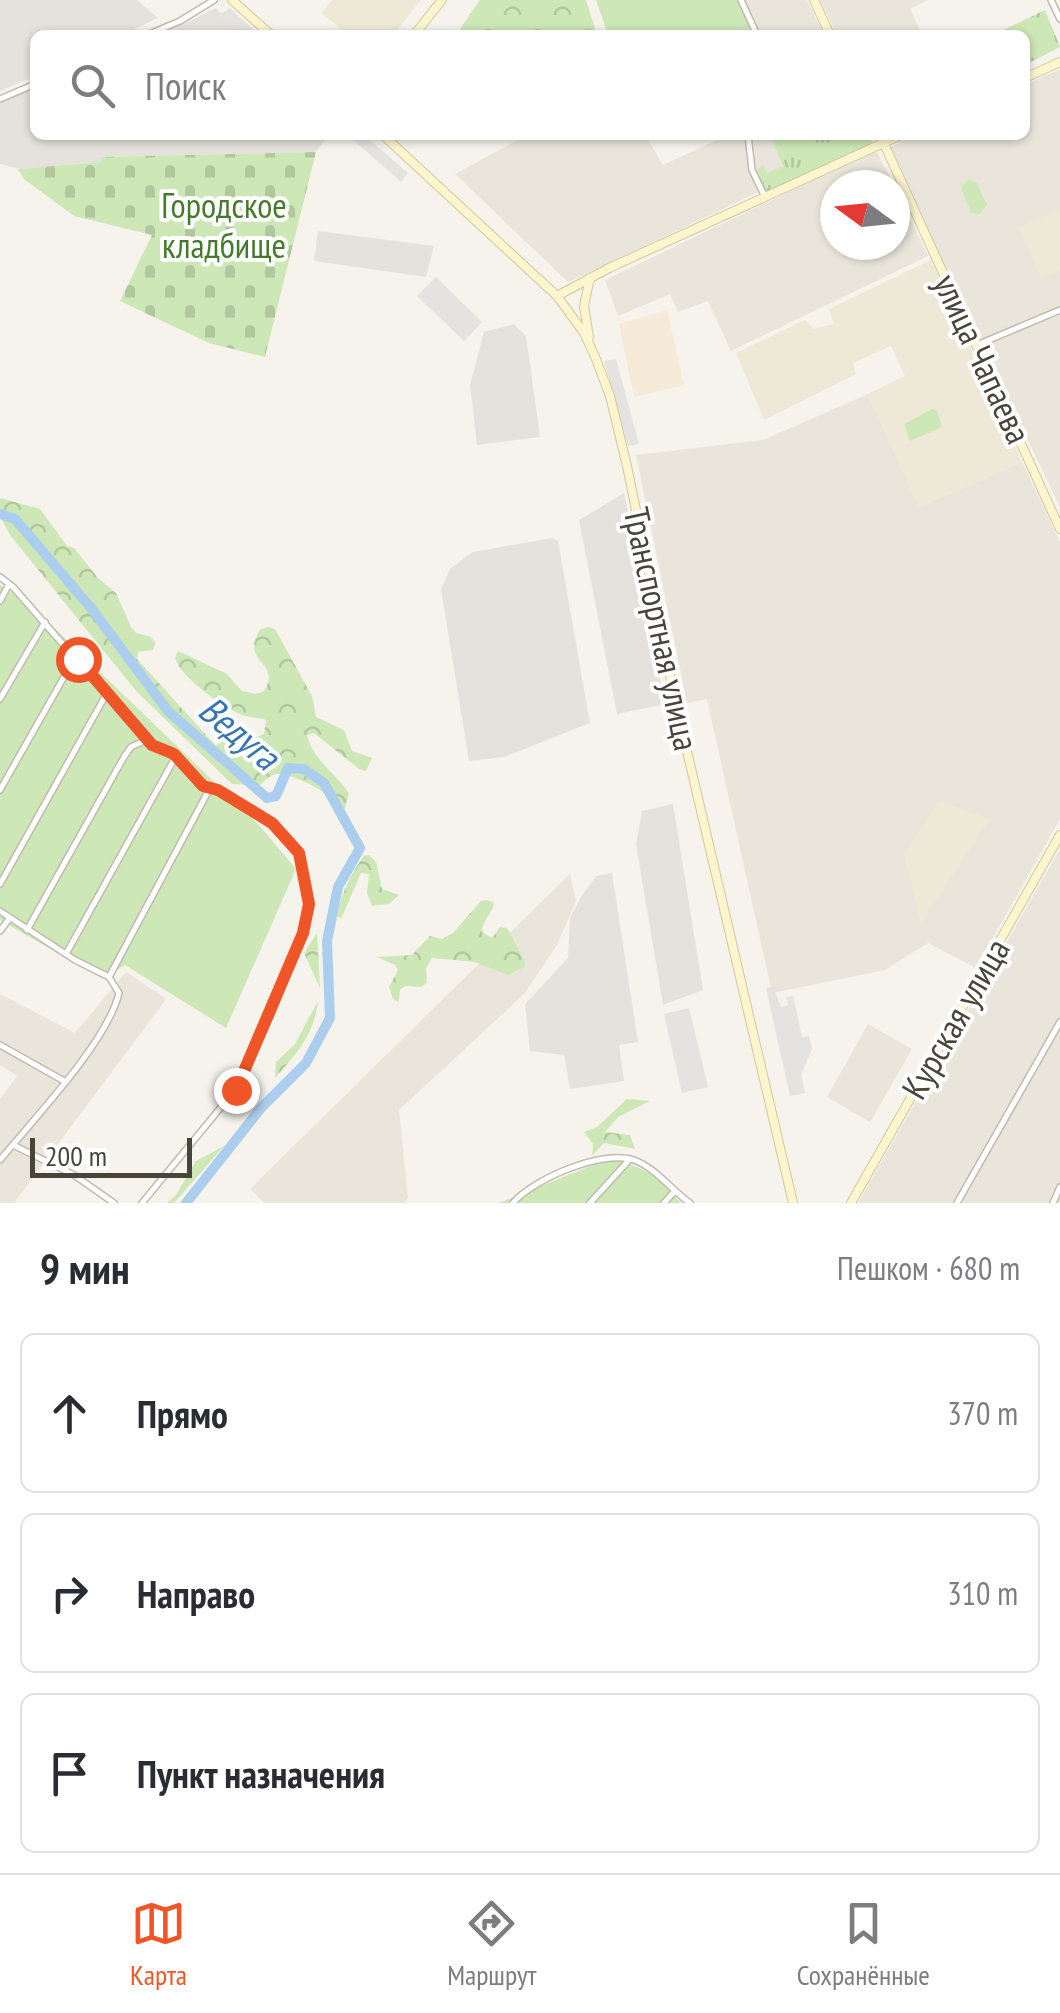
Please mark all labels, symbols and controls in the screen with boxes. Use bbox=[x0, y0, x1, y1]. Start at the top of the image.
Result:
search box bbox=[30, 30, 1030, 140]
icon: search bbox=[65, 58, 120, 113]
text: Поиск bbox=[145, 61, 226, 110]
north arrow bbox=[820, 170, 910, 260]
park label: Городское кладбище bbox=[161, 182, 287, 268]
street label: улица Чапаева bbox=[924, 266, 1042, 451]
street label: Транспортная улица bbox=[614, 503, 710, 755]
route start bbox=[56, 637, 102, 683]
water label: Ведуга bbox=[190, 684, 292, 781]
street label: Курская улица bbox=[891, 930, 1020, 1107]
route end bbox=[214, 1068, 260, 1114]
scale bar bbox=[30, 1133, 192, 1178]
text: 200 m bbox=[45, 1137, 107, 1174]
text: 9 мин bbox=[40, 1241, 130, 1296]
text: Пешком · 680 m bbox=[837, 1247, 1020, 1289]
icon: ahead bbox=[42, 1386, 97, 1441]
text: Прямо bbox=[137, 1389, 228, 1438]
text: 370 m bbox=[947, 1392, 1018, 1434]
icon: right bbox=[42, 1566, 97, 1621]
text: Направо bbox=[137, 1569, 255, 1618]
text: 310 m bbox=[947, 1572, 1018, 1614]
icon: arrive bbox=[42, 1746, 97, 1801]
text: Пункт назначения bbox=[137, 1749, 385, 1798]
tab: Карта bbox=[130, 1896, 187, 1993]
tab: Маршрут bbox=[447, 1896, 537, 1993]
tab: Сохранённые bbox=[797, 1896, 930, 1993]

